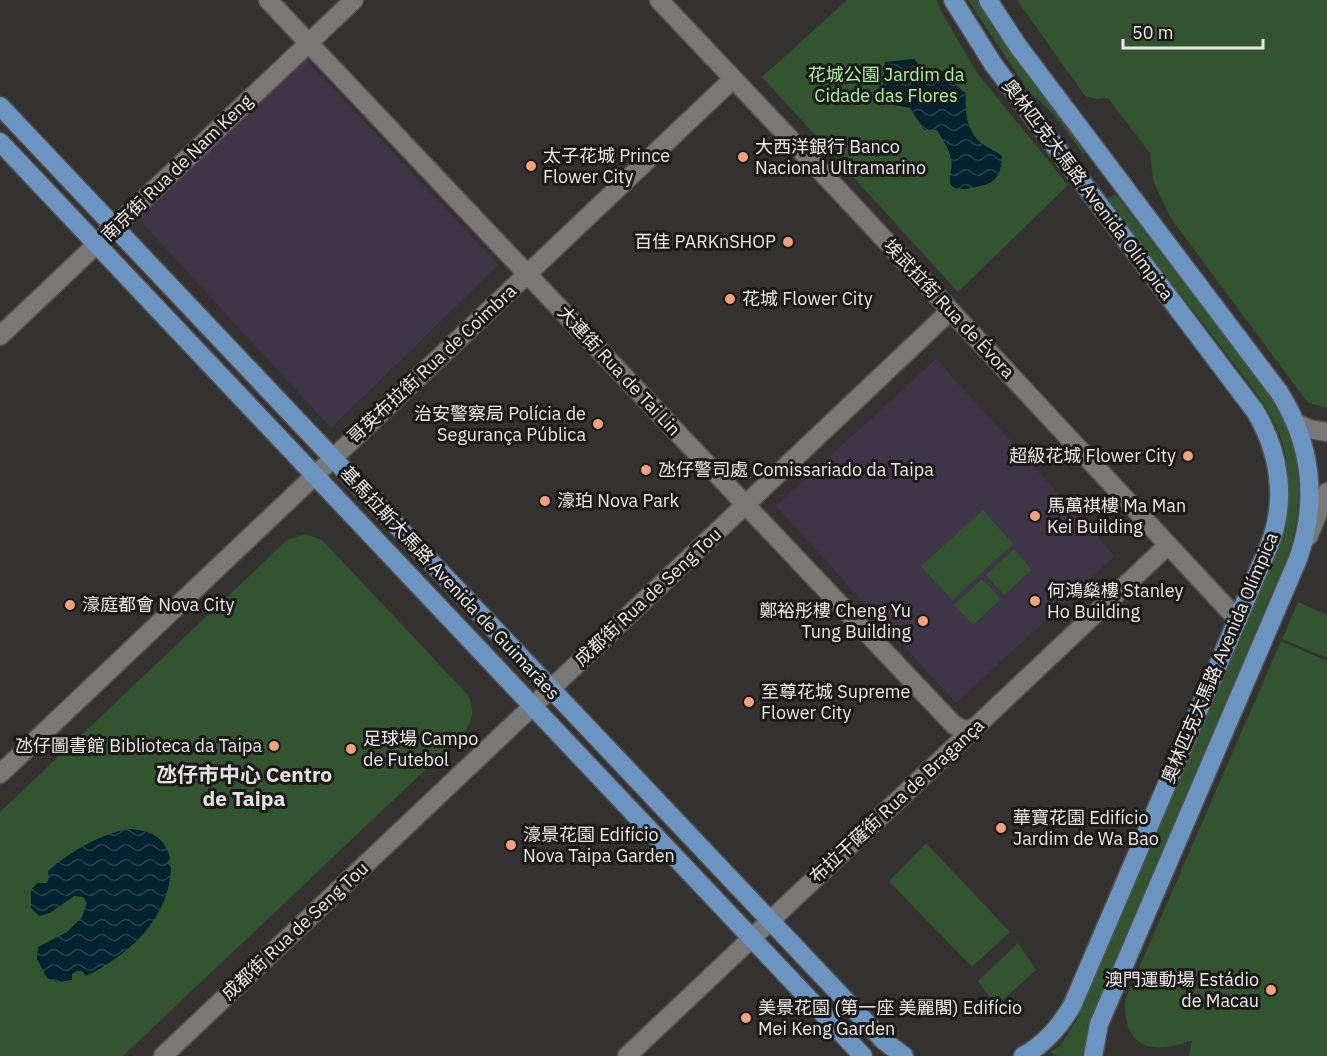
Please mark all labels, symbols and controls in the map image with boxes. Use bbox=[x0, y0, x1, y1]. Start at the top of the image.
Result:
scale bar bbox=[1123, 12, 1262, 50]
text: 50 m bbox=[1132, 21, 1174, 44]
park label: 花城公園 Jardim da Cidade das Flores bbox=[808, 63, 965, 107]
street label: 奧林匹克大馬路 Avenida Olímpica bbox=[998, 75, 1179, 305]
street label: 南京街 Rua de Nam Keng bbox=[96, 89, 257, 246]
place label: 大西洋銀行 Banco Nacional Ultramarino bbox=[755, 135, 926, 179]
place label: 太子花城 Prince Flower City bbox=[543, 144, 670, 188]
marker: 大西洋銀行 Banco Nacional Ultramarino bbox=[736, 150, 750, 164]
marker: 太子花城 Prince Flower City bbox=[524, 159, 538, 173]
place label: 百佳 PARKnSHOP bbox=[634, 230, 776, 253]
street label: 埃武拉街 Rua de Évora bbox=[879, 234, 1020, 383]
marker: 百佳 PARKnSHOP bbox=[781, 235, 795, 249]
street label: 哥英布拉街 Rua de Coimbra bbox=[342, 279, 521, 448]
place label: 花城 Flower City bbox=[742, 287, 873, 310]
marker: 花城 Flower City bbox=[723, 292, 737, 306]
street label: 大連街 Rua de Tai Lin bbox=[553, 301, 686, 441]
place label: 治安警察局 Polícia de Segurança Pública bbox=[414, 402, 586, 446]
marker: 治安警察局 Polícia de Segurança Pública bbox=[591, 417, 605, 431]
place label: 超級花城 Flower City bbox=[1009, 444, 1176, 467]
marker: 超級花城 Flower City bbox=[1181, 449, 1195, 463]
place label: 氹仔警司處 Comissariado da Taipa bbox=[658, 458, 934, 481]
street label: 基馬拉斯大馬路 Avenida de Guimarães bbox=[336, 461, 565, 704]
marker: 氹仔警司處 Comissariado da Taipa bbox=[639, 463, 653, 477]
place label: 濠珀 Nova Park bbox=[557, 489, 679, 512]
marker: 濠珀 Nova Park bbox=[538, 494, 552, 508]
place label: 馬萬祺樓 Ma Man Kei Building bbox=[1047, 494, 1186, 538]
marker: 馬萬祺樓 Ma Man Kei Building bbox=[1028, 509, 1042, 523]
street label: 成都街 Rua de Seng Tou bbox=[570, 523, 726, 671]
street label: 奧林匹克大馬路 Avenida Olímpica bbox=[1156, 528, 1283, 787]
place label: 何鴻燊樓 Stanley Ho Building bbox=[1047, 579, 1184, 623]
place label: 濠庭都會 Nova City bbox=[82, 593, 234, 616]
marker: 何鴻燊樓 Stanley Ho Building bbox=[1028, 594, 1042, 608]
marker: 濠庭都會 Nova City bbox=[63, 598, 77, 612]
place label: 鄭裕彤樓 Cheng Yu Tung Building bbox=[759, 599, 911, 643]
marker: 鄭裕彤樓 Cheng Yu Tung Building bbox=[916, 614, 930, 628]
place label: 至尊花城 Supreme Flower City bbox=[761, 680, 910, 724]
marker: 至尊花城 Supreme Flower City bbox=[742, 695, 756, 709]
street label: 布拉干薩街 Rua de Bragança bbox=[805, 713, 989, 888]
place label: 足球場 Campo de Futebol bbox=[363, 727, 478, 771]
place label: 氹仔圖書館 Biblioteca da Taipa bbox=[15, 734, 262, 757]
marker: 氹仔圖書館 Biblioteca da Taipa bbox=[267, 739, 281, 753]
marker: 足球場 Campo de Futebol bbox=[344, 742, 358, 756]
district label: 氹仔市中心 Centro de Taipa bbox=[156, 760, 332, 812]
place label: 華寶花園 Edifício Jardim de Wa Bao bbox=[1013, 806, 1159, 850]
marker: 華寶花園 Edifício Jardim de Wa Bao bbox=[994, 821, 1008, 835]
place label: 濠景花園 Edifício Nova Taipa Garden bbox=[523, 823, 675, 867]
marker: 濠景花園 Edifício Nova Taipa Garden bbox=[504, 838, 518, 852]
street label: 成都街 Rua de Seng Tou bbox=[217, 857, 373, 1005]
place label: 澳門運動場 Estádio de Macau bbox=[1105, 968, 1259, 1012]
marker: 澳門運動場 Estádio de Macau bbox=[1264, 983, 1278, 997]
place label: 美景花園 (第一座 美麗閣) Edifício Mei Keng Garden bbox=[758, 996, 1022, 1040]
marker: 美景花園 (第一座 美麗閣) Edifício Mei Keng Garden bbox=[739, 1011, 753, 1025]

